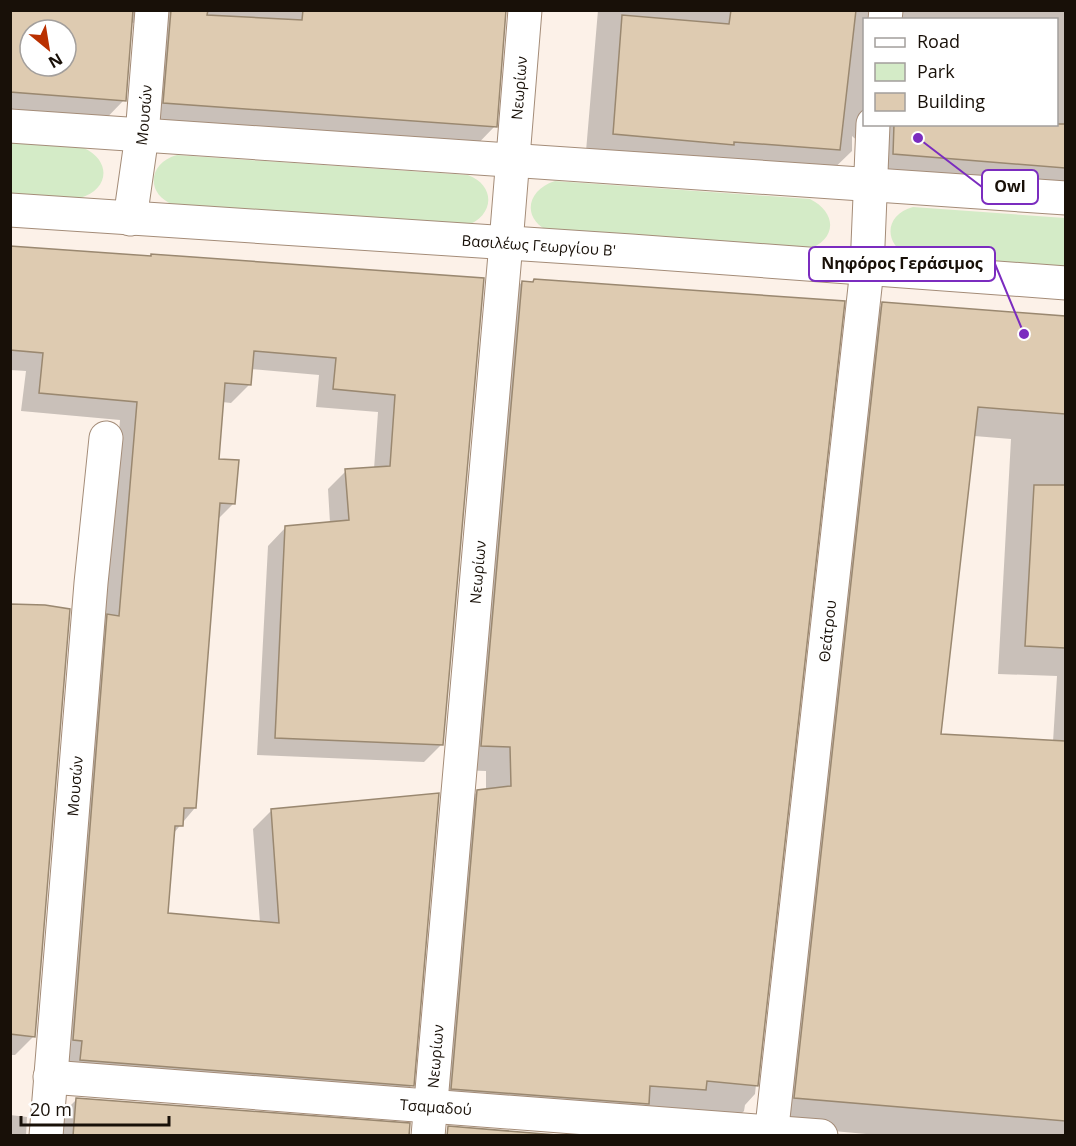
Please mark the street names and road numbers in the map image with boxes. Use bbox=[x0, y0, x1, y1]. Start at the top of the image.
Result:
street label: Νεωρίων bbox=[506, 55, 531, 121]
street label: Μουσών bbox=[131, 84, 156, 146]
street label: Βασιλέως Γεωργίου Β' bbox=[461, 230, 617, 260]
street label: Νεωρίων bbox=[465, 539, 490, 605]
street label: Θεάτρου bbox=[814, 599, 840, 663]
street label: Μουσών bbox=[62, 755, 87, 817]
street label: Νεωρίων bbox=[422, 1024, 448, 1089]
street label: Τσαμαδού bbox=[399, 1094, 473, 1119]

